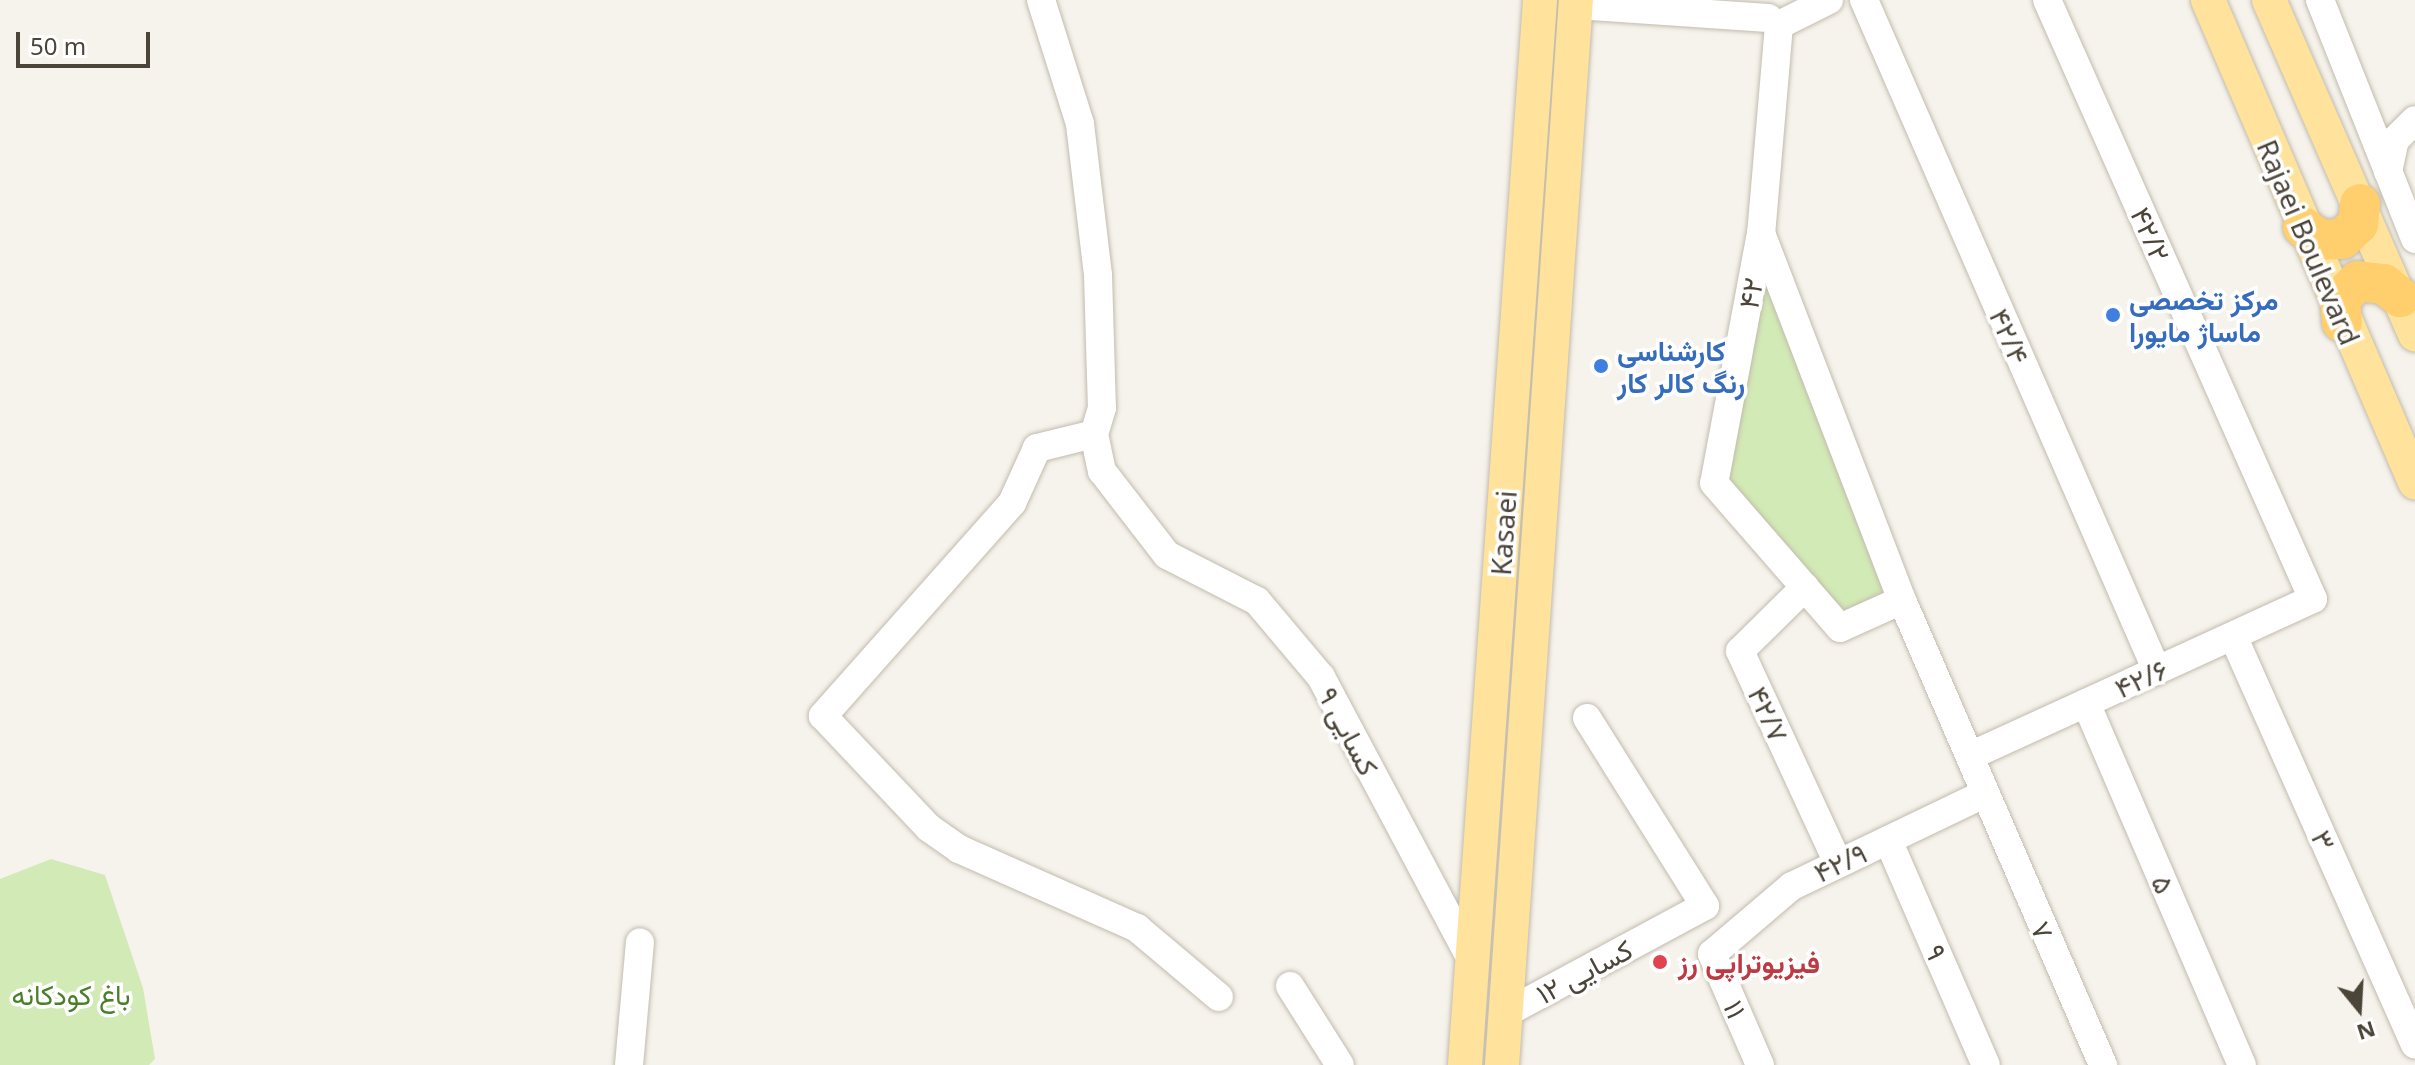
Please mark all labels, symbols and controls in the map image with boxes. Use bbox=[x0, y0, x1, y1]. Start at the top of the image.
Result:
scale bar bbox=[20, 16, 154, 66]
text: 50 m bbox=[30, 29, 86, 62]
street label: Rajaei Boulevard bbox=[2251, 134, 2367, 350]
street label: ۴۲/۲ bbox=[2124, 202, 2178, 266]
street label: ۴۲ bbox=[1731, 275, 1769, 311]
place label: مرکز تخصصی ماساژ مایورا bbox=[2129, 282, 2278, 348]
street label: ۴۲/۴ bbox=[1983, 303, 2037, 369]
marker: مرکز تخصصی ماساژ مایورا bbox=[2104, 306, 2122, 324]
place label: کارشناسی رنگ کالر کار bbox=[1617, 333, 1745, 399]
marker: کارشناسی رنگ کالر کار bbox=[1592, 357, 1610, 375]
street label: Kasaei bbox=[1483, 489, 1523, 577]
street label: ۴۲/۶ bbox=[2109, 652, 2173, 704]
street label: ۹ کسایی bbox=[1312, 681, 1386, 781]
street label: ۴۲/۷ bbox=[1742, 681, 1796, 747]
street label: ۳ bbox=[2305, 825, 2343, 855]
street label: ۴۲/۹ bbox=[1808, 835, 1872, 889]
street label: ۵ bbox=[2145, 870, 2183, 898]
street label: ۷ bbox=[2024, 916, 2062, 944]
street label: ۱۲ کسایی bbox=[1530, 932, 1638, 1010]
street label: ۹ bbox=[1919, 939, 1955, 965]
place label: فیزیوتراپی رز bbox=[1678, 945, 1820, 979]
marker: فیزیوتراپی رز bbox=[1649, 951, 1671, 973]
north arrow bbox=[2319, 969, 2399, 1049]
park label: باغ کودکانه bbox=[11, 977, 131, 1011]
street label: ۱۱ bbox=[1717, 995, 1755, 1023]
text: N bbox=[2353, 1015, 2380, 1049]

